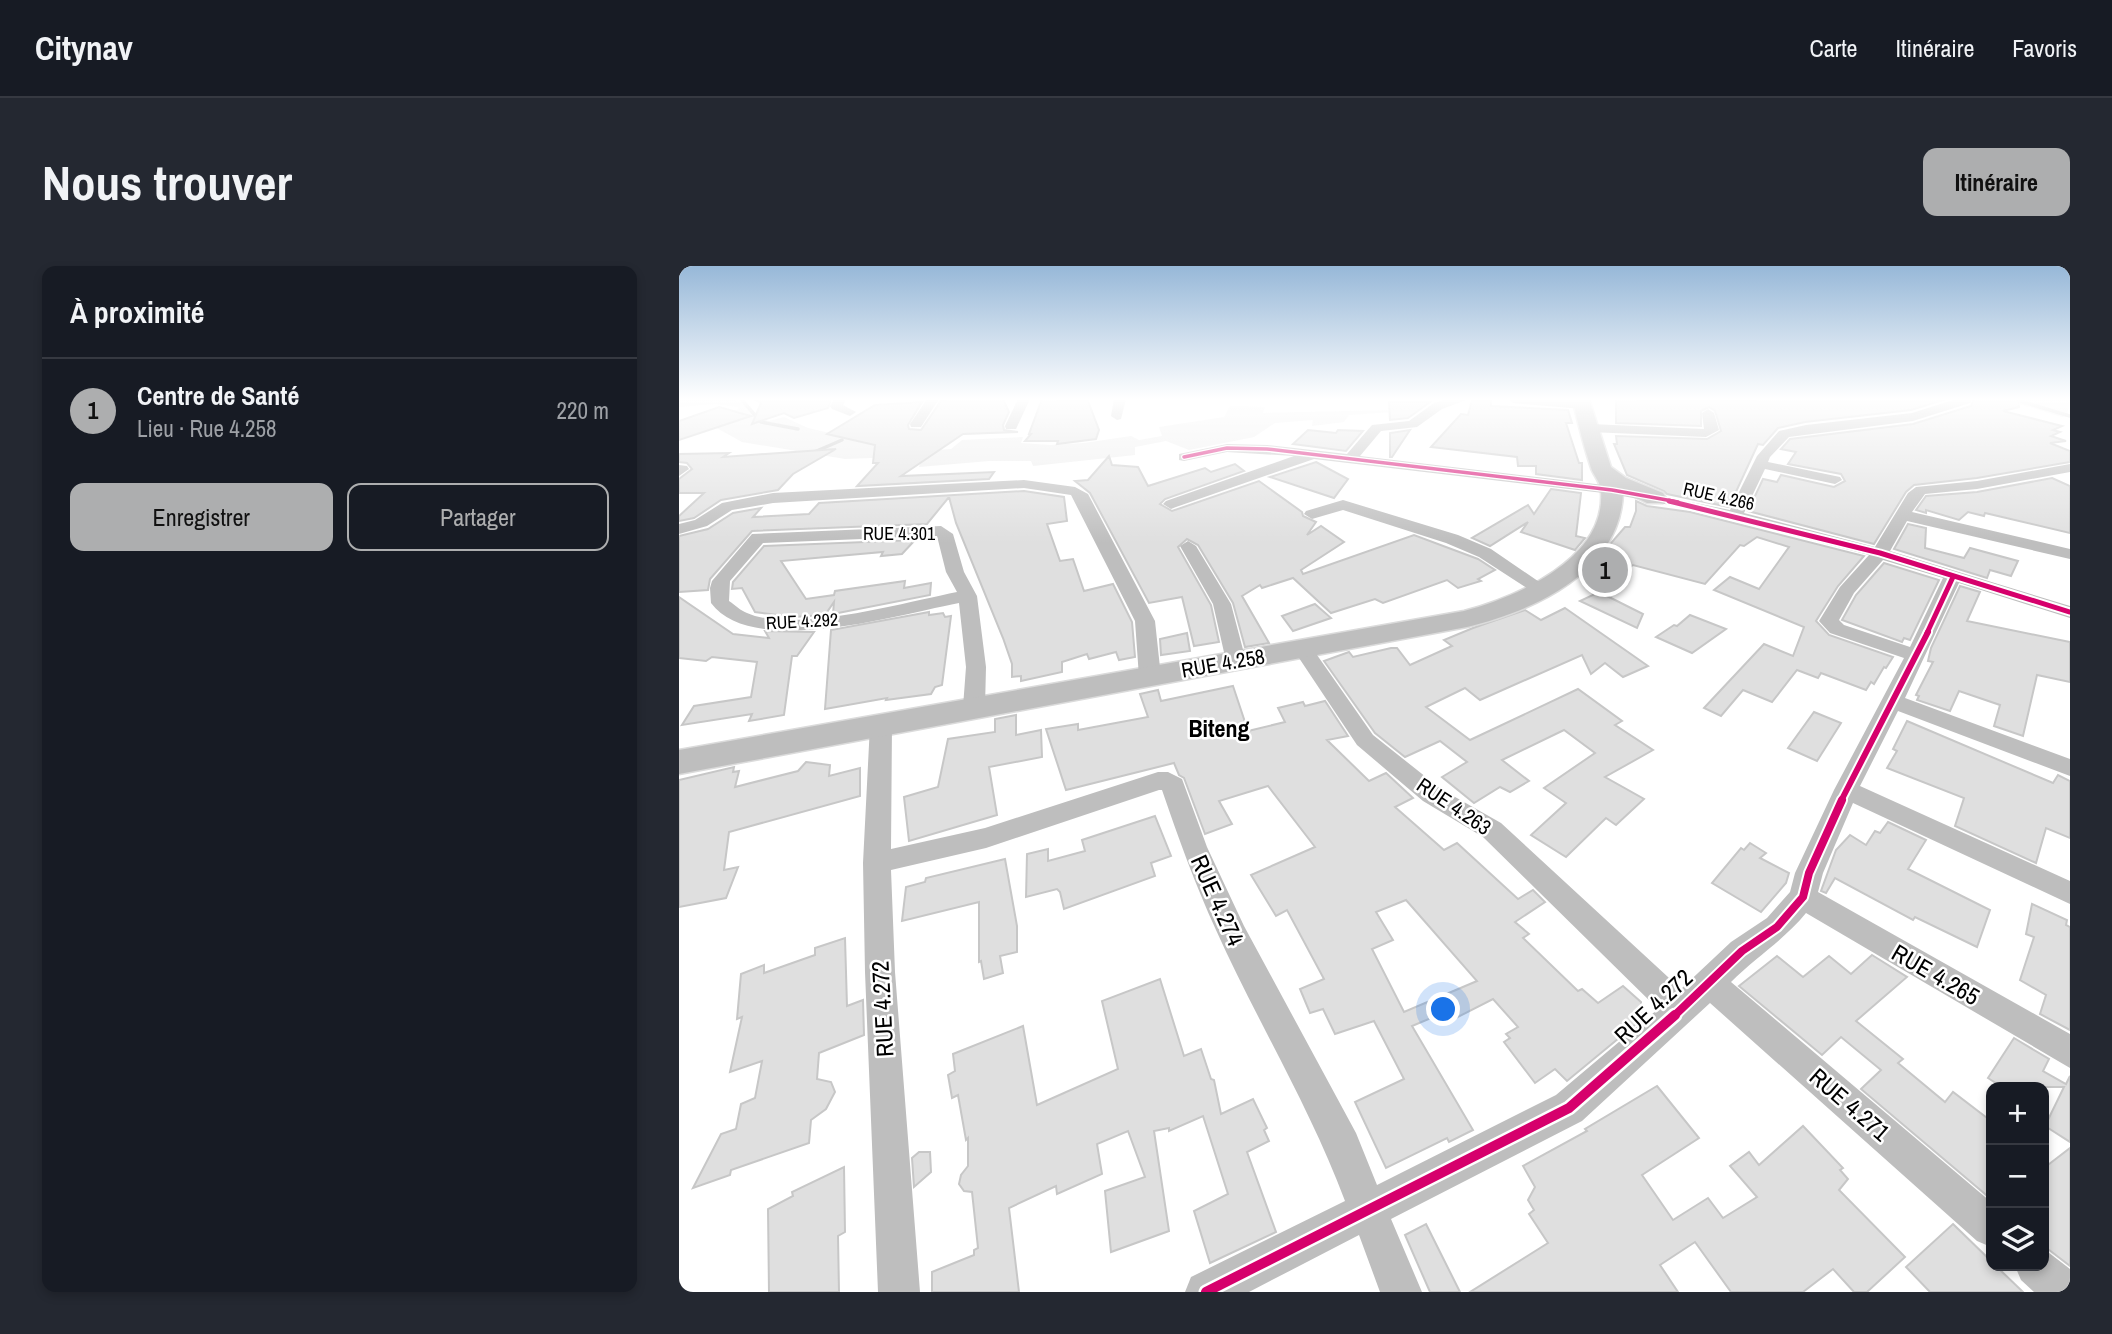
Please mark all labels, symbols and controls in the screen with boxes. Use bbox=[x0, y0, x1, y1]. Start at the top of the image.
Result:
text: Citynav bbox=[35, 26, 133, 70]
text: Carte bbox=[1809, 32, 1858, 64]
text: Itinéraire bbox=[1896, 32, 1974, 64]
text: Favoris bbox=[2012, 32, 2077, 64]
button: Itinéraire bbox=[1923, 148, 2070, 216]
text: Nous trouver bbox=[42, 149, 292, 215]
text: À proximité bbox=[70, 292, 204, 332]
text: Centre de Santé bbox=[137, 378, 299, 413]
text: 1 bbox=[88, 395, 98, 426]
text: 220 m bbox=[557, 395, 609, 426]
text: Lieu · Rue 4.258 bbox=[137, 413, 276, 444]
street label: RUE 4.266 bbox=[1681, 476, 1757, 516]
button: Enregistrer bbox=[70, 483, 333, 551]
button: Partager bbox=[347, 483, 609, 551]
street label: RUE 4.301 bbox=[863, 521, 936, 546]
pin: 1 bbox=[1582, 544, 1628, 596]
street label: RUE 4.292 bbox=[765, 607, 839, 635]
street label: RUE 4.258 bbox=[1179, 641, 1267, 685]
district label: Biteng bbox=[1188, 712, 1250, 744]
street label: RUE 4.263 bbox=[1411, 770, 1497, 842]
street label: RUE 4.274 bbox=[1184, 850, 1252, 951]
street label: RUE 4.265 bbox=[1886, 936, 1986, 1012]
street label: RUE 4.272 bbox=[864, 960, 900, 1058]
street label: RUE 4.272 bbox=[1607, 961, 1699, 1051]
your location bbox=[1426, 992, 1460, 1026]
street label: RUE 4.271 bbox=[1803, 1060, 1897, 1148]
map controls bbox=[1986, 1082, 2049, 1271]
button: + bbox=[1986, 1082, 2049, 1145]
button: − bbox=[1986, 1145, 2049, 1208]
button: layers bbox=[1986, 1208, 2049, 1271]

